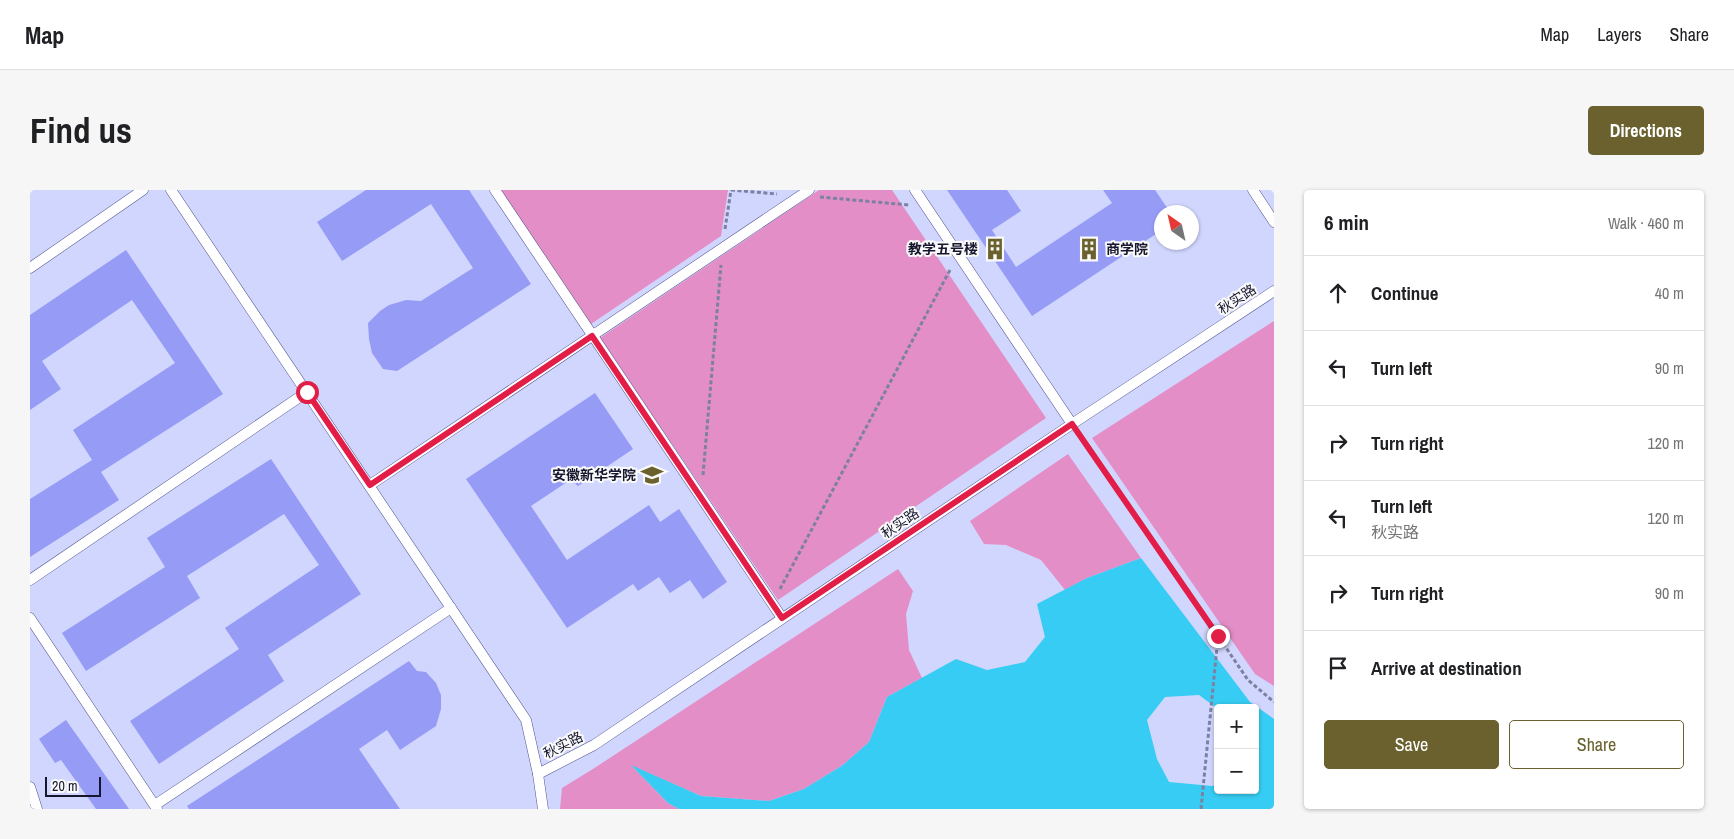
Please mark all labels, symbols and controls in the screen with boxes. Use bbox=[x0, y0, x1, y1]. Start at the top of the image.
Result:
text: Map bbox=[25, 19, 64, 51]
text: Map bbox=[1541, 22, 1569, 47]
text: Layers bbox=[1597, 22, 1642, 47]
text: Share bbox=[1670, 22, 1709, 47]
button: Directions bbox=[1588, 106, 1704, 155]
text: Find us bbox=[30, 107, 132, 154]
north arrow bbox=[1154, 205, 1199, 250]
text: 6 min bbox=[1324, 208, 1369, 237]
text: Walk · 460 m bbox=[1608, 212, 1684, 234]
building icon: 教学五号楼 bbox=[982, 236, 1008, 262]
building icon: 商学院 bbox=[1076, 236, 1102, 262]
place label: 教学五号楼 bbox=[908, 240, 978, 258]
place label: 商学院 bbox=[1106, 240, 1148, 258]
icon: ahead bbox=[1324, 279, 1352, 307]
street label: 秋实路 bbox=[1214, 280, 1260, 318]
text: Continue bbox=[1371, 280, 1439, 306]
text: 40 m bbox=[1655, 282, 1684, 304]
icon: left bbox=[1324, 354, 1352, 382]
text: Turn left bbox=[1371, 355, 1432, 381]
text: 90 m bbox=[1655, 357, 1684, 379]
route start bbox=[296, 381, 319, 404]
icon: right bbox=[1324, 429, 1352, 457]
text: Turn right bbox=[1371, 430, 1443, 456]
text: 120 m bbox=[1648, 432, 1684, 454]
school or university icon: 安徽新华学院 bbox=[639, 462, 665, 488]
place label: 安徽新华学院 bbox=[552, 466, 636, 484]
text: Turn left bbox=[1371, 493, 1432, 519]
street label: 秋实路 bbox=[878, 504, 922, 542]
icon: left bbox=[1324, 504, 1352, 532]
text: 120 m bbox=[1648, 507, 1684, 529]
text: 秋实路 bbox=[1371, 521, 1419, 543]
icon: right bbox=[1324, 579, 1352, 607]
text: Turn right bbox=[1371, 580, 1443, 606]
text: 90 m bbox=[1655, 582, 1684, 604]
route end bbox=[1207, 625, 1230, 648]
icon: arrive bbox=[1324, 654, 1352, 682]
text: Arrive at destination bbox=[1371, 655, 1522, 681]
map controls bbox=[1214, 704, 1259, 794]
button: + bbox=[1214, 704, 1259, 749]
button: Save bbox=[1324, 720, 1499, 769]
button: Share bbox=[1509, 720, 1684, 769]
street label: 秋实路 bbox=[540, 727, 586, 763]
button: − bbox=[1214, 749, 1259, 794]
scale bar bbox=[45, 774, 101, 797]
text: 20 m bbox=[52, 777, 78, 795]

